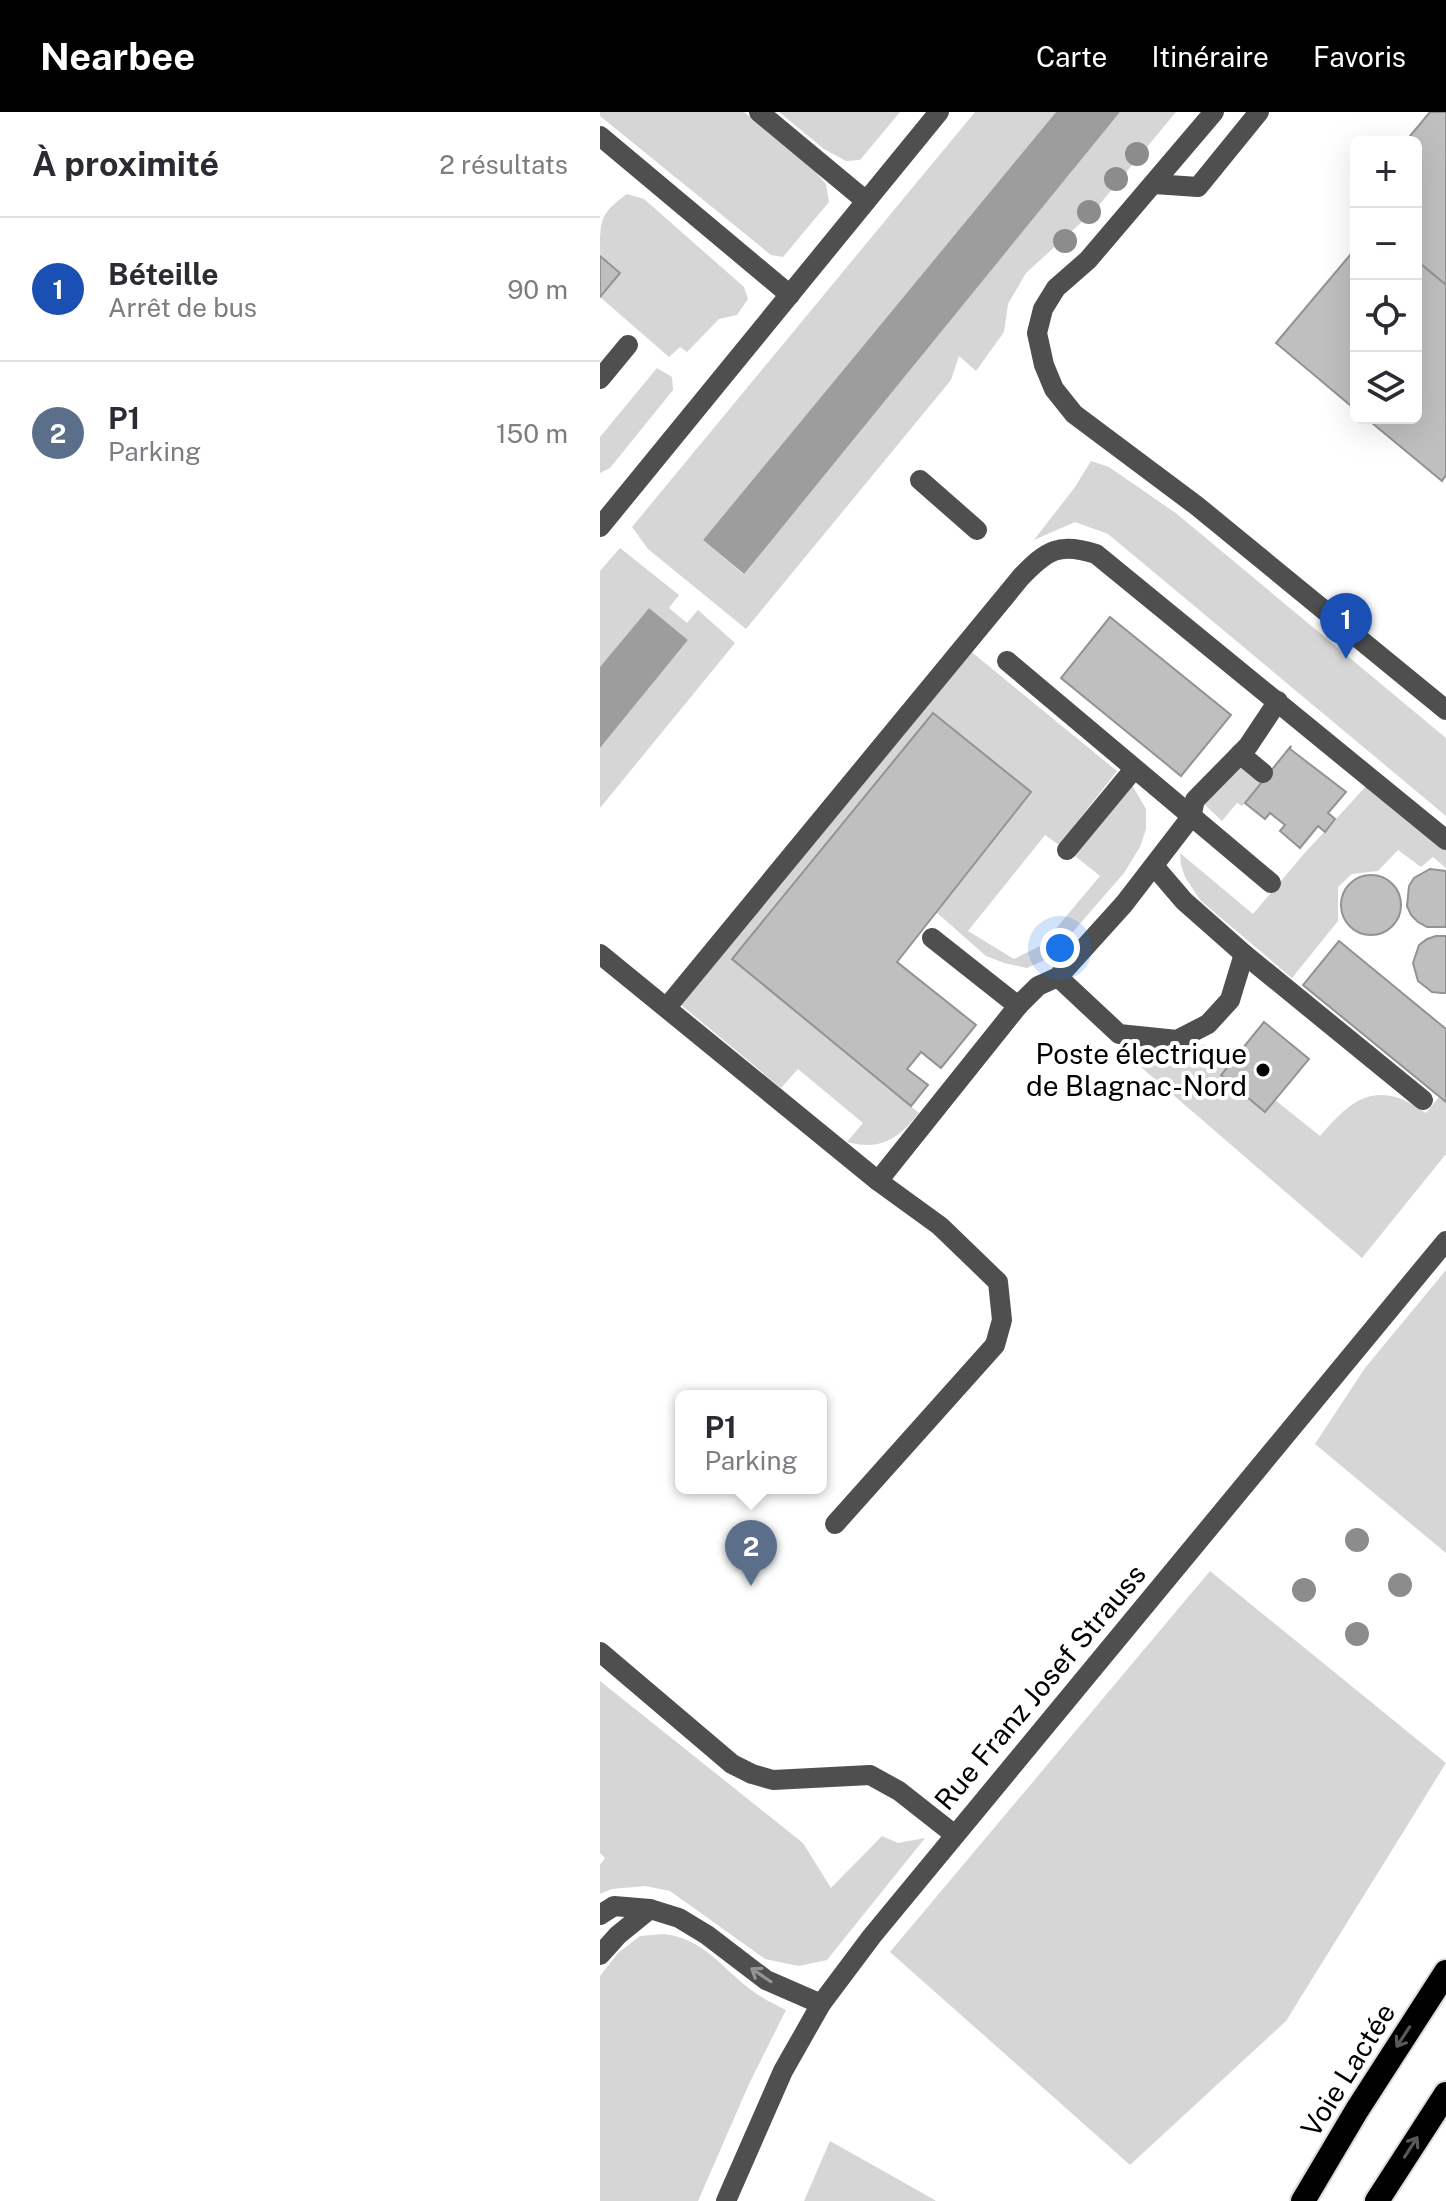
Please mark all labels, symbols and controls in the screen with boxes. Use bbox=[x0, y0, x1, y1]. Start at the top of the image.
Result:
text: Nearbee bbox=[40, 34, 195, 79]
text: Carte bbox=[1036, 40, 1107, 73]
text: Itinéraire bbox=[1151, 40, 1269, 73]
text: Favoris bbox=[1313, 40, 1406, 73]
map controls bbox=[1350, 136, 1422, 424]
button: + bbox=[1350, 136, 1422, 208]
text: À proximité bbox=[32, 144, 219, 184]
text: 2 résultats bbox=[439, 149, 568, 180]
button: − bbox=[1350, 208, 1422, 280]
text: Béteille bbox=[108, 256, 219, 292]
text: 1 bbox=[52, 274, 64, 305]
text: 90 m bbox=[507, 274, 568, 305]
button: locate bbox=[1350, 280, 1422, 352]
text: Arrêt de bus bbox=[108, 292, 257, 323]
button: layers bbox=[1350, 352, 1422, 424]
text: P1 bbox=[108, 400, 140, 436]
text: 2 bbox=[50, 418, 66, 449]
text: 150 m bbox=[496, 418, 568, 449]
text: Parking bbox=[108, 436, 201, 467]
pin: 1 bbox=[1320, 593, 1372, 659]
your location bbox=[1040, 928, 1080, 968]
place label: Poste électrique de Blagnac-Nord bbox=[1026, 1037, 1247, 1102]
marker: Poste électrique de Blagnac-Nord bbox=[1254, 1061, 1272, 1079]
popup bbox=[675, 1390, 827, 1494]
text: P1 bbox=[704, 1409, 737, 1445]
text: Parking bbox=[704, 1445, 798, 1476]
pin: 2 bbox=[725, 1520, 777, 1586]
street label: Rue Franz Josef Strauss bbox=[927, 1557, 1152, 1816]
one-way arrow bbox=[750, 1967, 772, 1983]
street label: Voie Lactée bbox=[1294, 1997, 1402, 2142]
one-way arrow bbox=[1395, 2025, 1411, 2048]
one-way arrow bbox=[1403, 2137, 1419, 2159]

